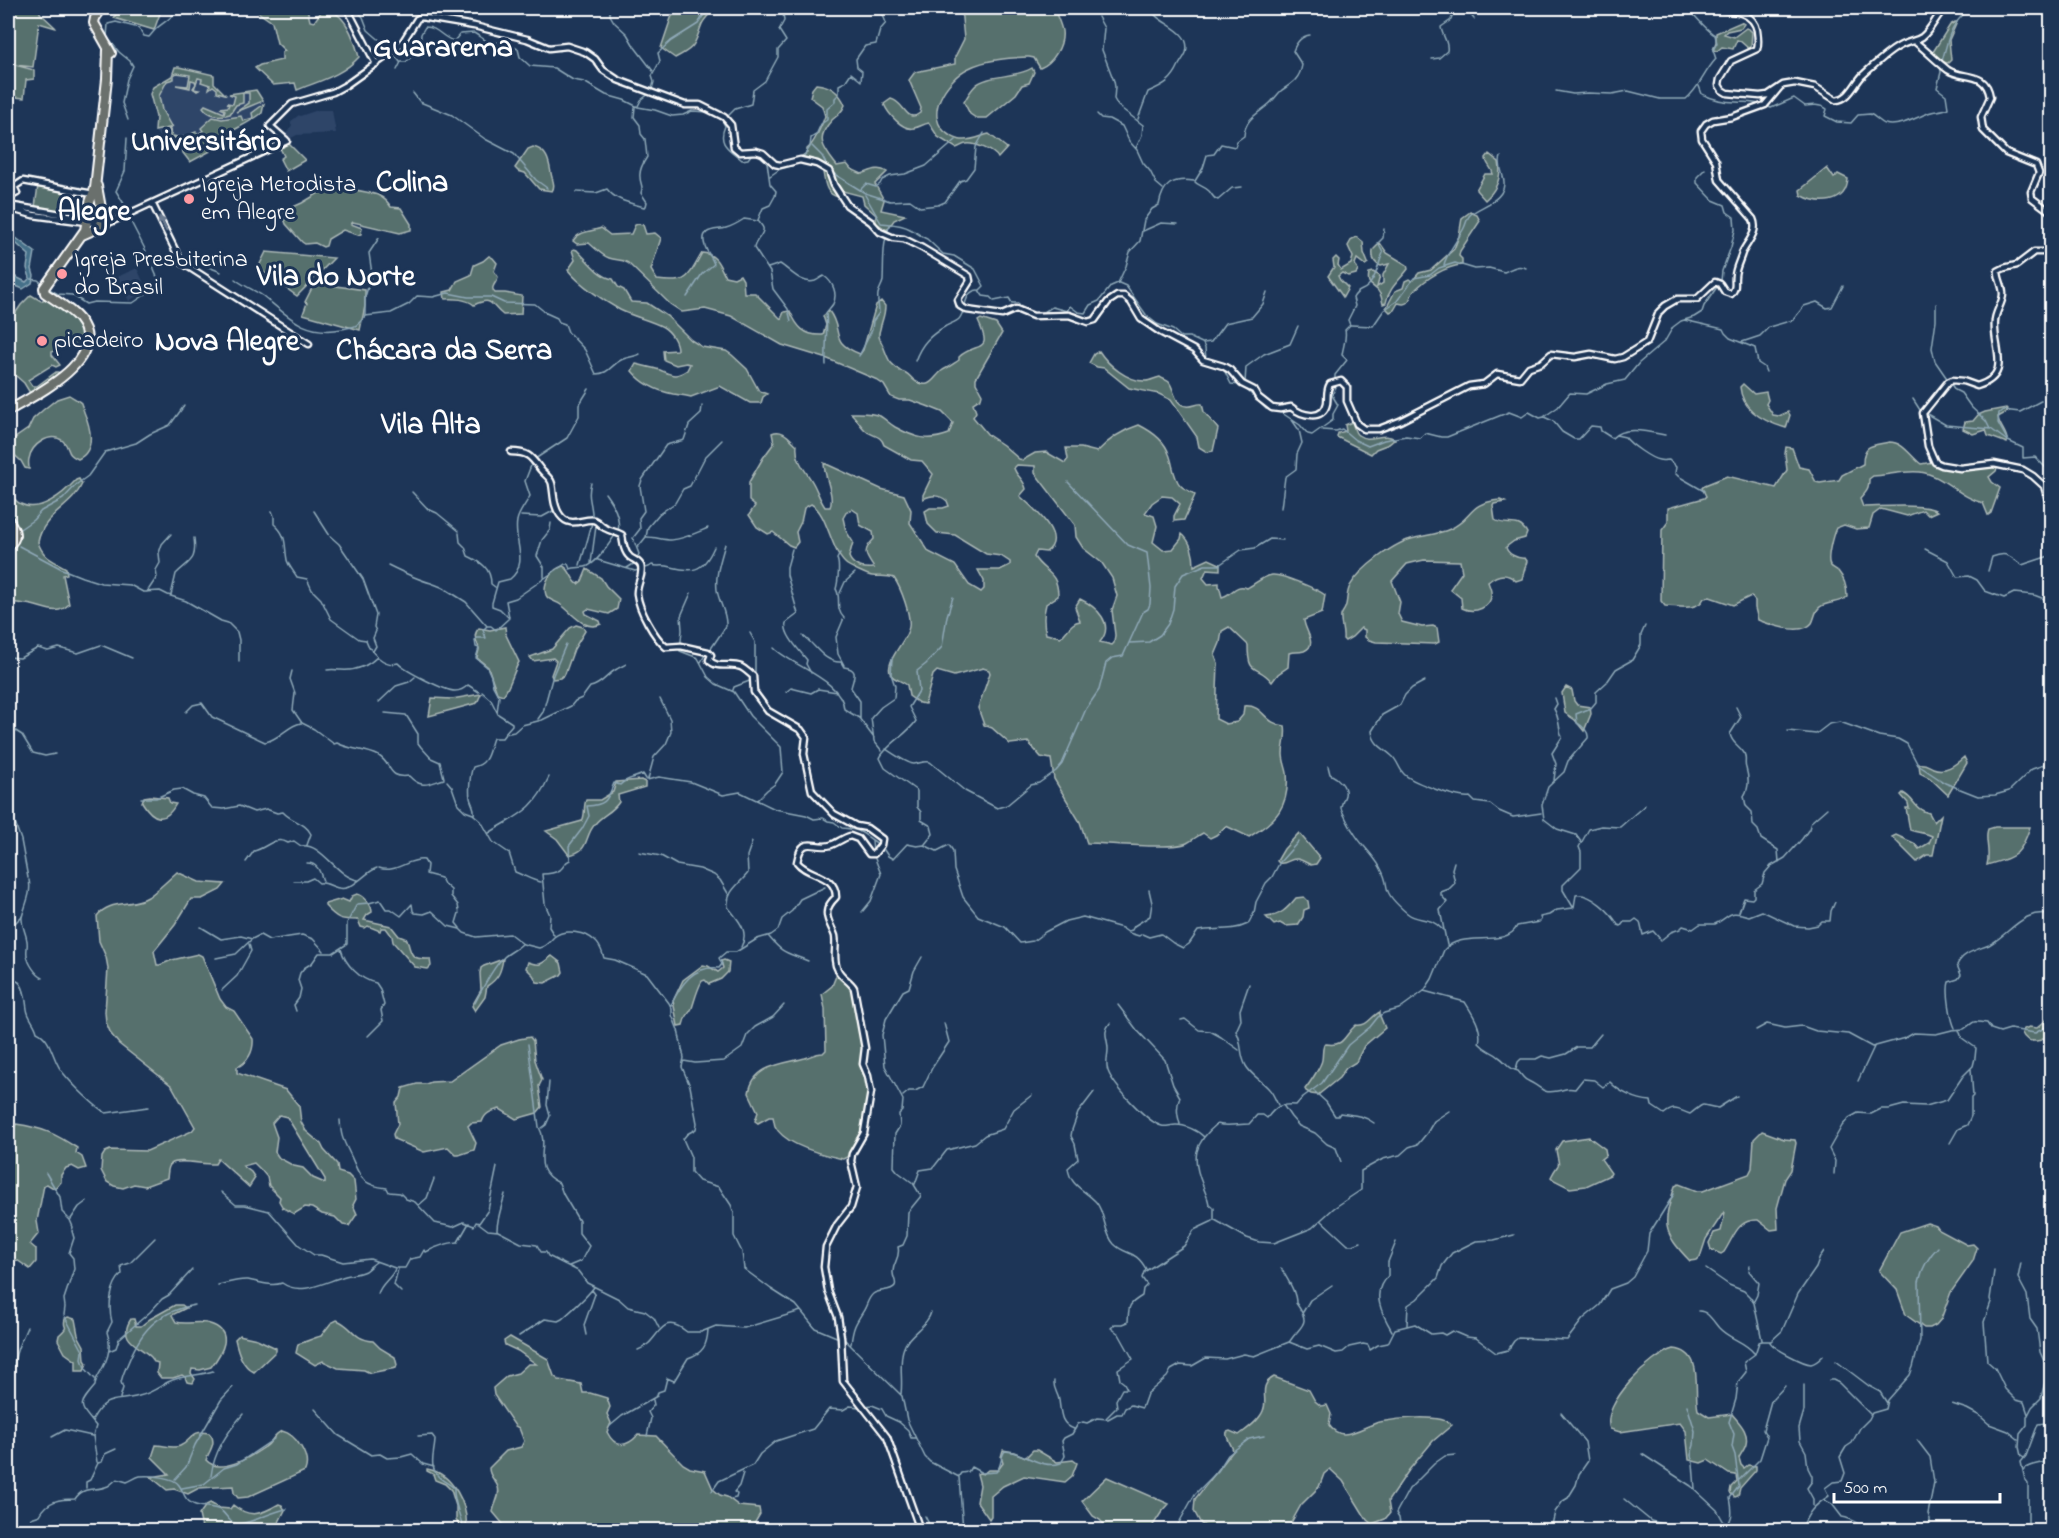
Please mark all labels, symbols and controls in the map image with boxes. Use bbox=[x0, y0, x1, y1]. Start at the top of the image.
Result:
district label: Guararema bbox=[373, 27, 513, 71]
district label: Universitário bbox=[131, 121, 281, 165]
district label: Colina bbox=[376, 162, 448, 206]
place label: Igreja Metodista em Alegre bbox=[201, 168, 356, 231]
district label: Alegre bbox=[57, 191, 132, 236]
marker: Igreja Metodista em Alegre bbox=[182, 192, 196, 206]
one-way arrow bbox=[158, 216, 167, 233]
place label: Igreja Presbiterina do Brasil bbox=[74, 243, 248, 306]
district label: Vila do Norte bbox=[256, 256, 417, 300]
marker: Igreja Presbiterina do Brasil bbox=[55, 267, 69, 281]
district label: Nova Alegre bbox=[155, 321, 301, 366]
place label: picadeiro bbox=[54, 324, 143, 359]
district label: Chácara da Serra bbox=[336, 330, 552, 374]
marker: picadeiro bbox=[35, 334, 49, 348]
district label: Vila Alta bbox=[380, 404, 481, 448]
scale bar bbox=[1834, 1466, 2000, 1504]
text: 500 m bbox=[1843, 1476, 1887, 1502]

